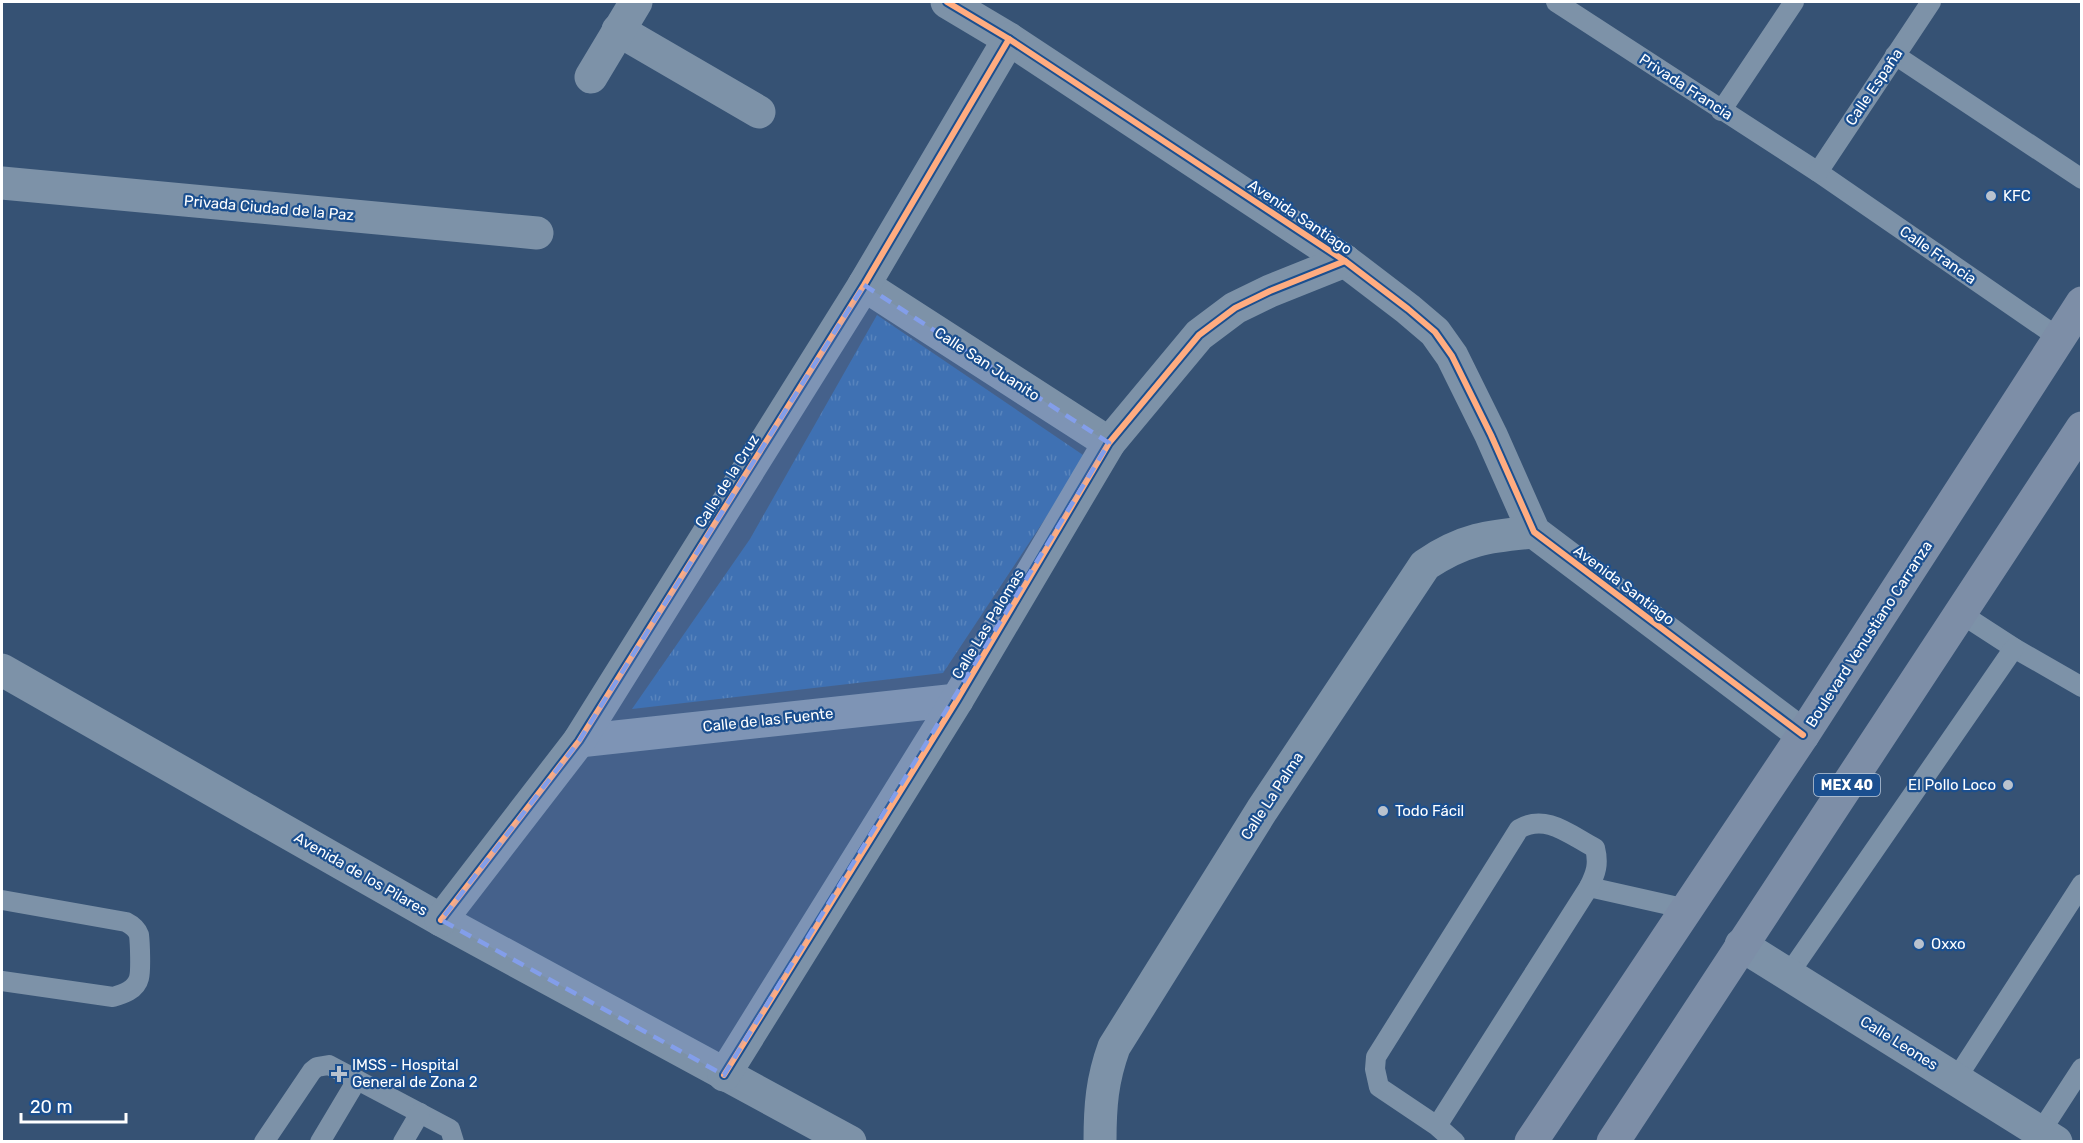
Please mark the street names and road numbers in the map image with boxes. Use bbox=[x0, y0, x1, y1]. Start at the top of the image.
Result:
street label: Calle España bbox=[1842, 45, 1906, 129]
street label: Privada Francia bbox=[1636, 50, 1736, 124]
street label: Avenida Santiago bbox=[1245, 176, 1355, 258]
street label: Privada Ciudad de la Paz bbox=[183, 192, 355, 224]
street label: Calle Francia bbox=[1896, 222, 1980, 288]
street label: Calle San Juanito bbox=[931, 323, 1043, 405]
street label: Calle de la Cruz bbox=[691, 431, 763, 531]
street label: Boulevard Venustiano Carranza bbox=[1802, 537, 1936, 731]
street label: Avenida Santiago bbox=[1570, 541, 1678, 629]
street label: Calle Las Palomas bbox=[948, 566, 1028, 682]
street label: Calle de las Fuente bbox=[702, 704, 834, 736]
street label: Calle La Palma bbox=[1237, 749, 1307, 843]
road number: MEX 40 bbox=[1814, 774, 1880, 796]
street label: Avenida de los Pilares bbox=[291, 828, 431, 920]
street label: Calle Leones bbox=[1857, 1012, 1941, 1074]

